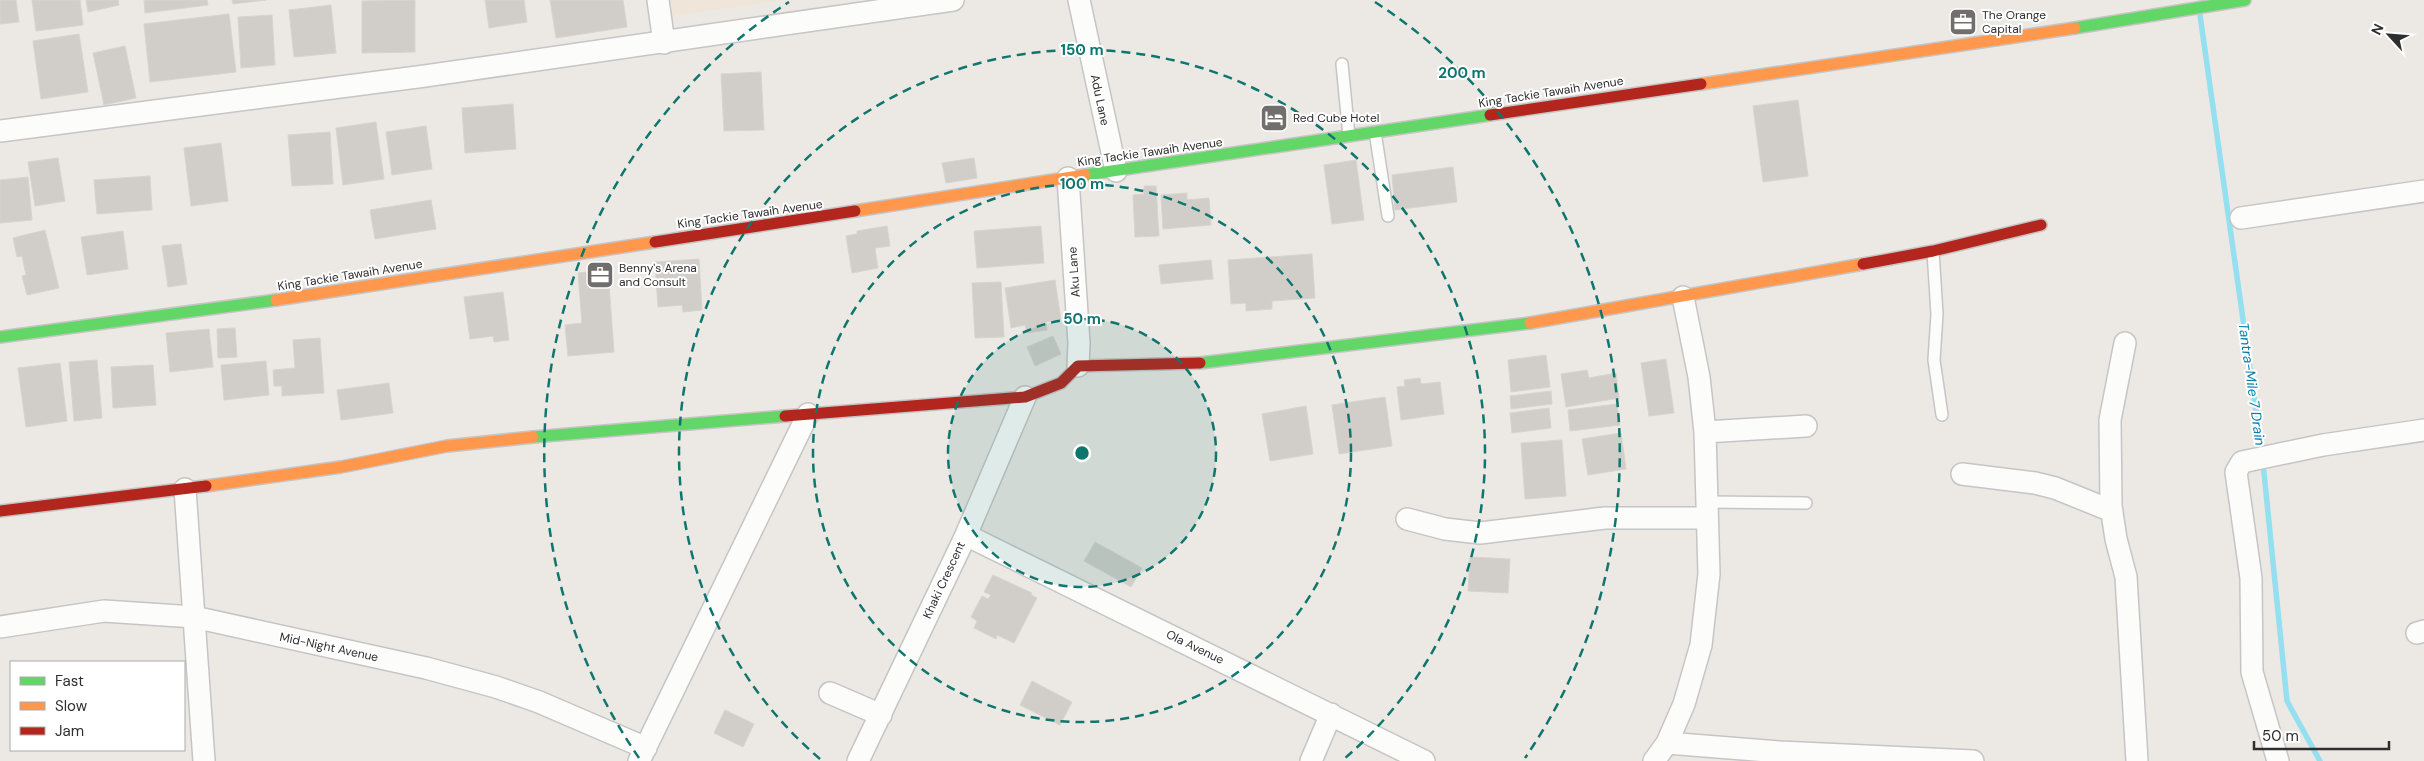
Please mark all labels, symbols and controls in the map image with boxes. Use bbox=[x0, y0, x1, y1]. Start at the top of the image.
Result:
office icon: The Orange Capital bbox=[1948, 7, 1978, 37]
place label: The Orange Capital bbox=[1982, 7, 2046, 37]
north arrow bbox=[2364, 10, 2414, 60]
text: N bbox=[2367, 21, 2388, 38]
text: 150 m bbox=[1061, 40, 1104, 60]
text: 200 m bbox=[1438, 63, 1486, 83]
street label: Adu Lane bbox=[1087, 73, 1113, 127]
street label: King Tackie Tawaih Avenue bbox=[1477, 73, 1625, 111]
hotel icon: Red Cube Hotel bbox=[1259, 103, 1289, 133]
place label: Red Cube Hotel bbox=[1293, 110, 1379, 126]
street label: King Tackie Tawaih Avenue bbox=[1076, 134, 1224, 170]
text: 100 m bbox=[1060, 174, 1104, 194]
street label: King Tackie Tawaih Avenue bbox=[676, 196, 824, 232]
street label: Aku Lane bbox=[1064, 246, 1084, 298]
street label: King Tackie Tawaih Avenue bbox=[276, 256, 424, 294]
office icon: Benny's Arena and Consult bbox=[585, 260, 615, 290]
place label: Benny's Arena and Consult bbox=[619, 260, 697, 290]
text: 50 m bbox=[1063, 309, 1101, 329]
water label: Tantra-Mile 7 Drain bbox=[2234, 321, 2270, 447]
centre of rings bbox=[1073, 444, 1091, 462]
street label: Khaki Crescent bbox=[919, 539, 969, 621]
street label: Ola Avenue bbox=[1163, 626, 1227, 668]
street label: Mid-Night Avenue bbox=[278, 629, 380, 665]
legend bbox=[10, 661, 185, 751]
text: Fast bbox=[55, 671, 84, 691]
text: Slow bbox=[55, 696, 88, 716]
scale bar bbox=[2254, 718, 2389, 750]
text: Jam bbox=[55, 721, 84, 741]
text: 50 m bbox=[2262, 726, 2299, 746]

